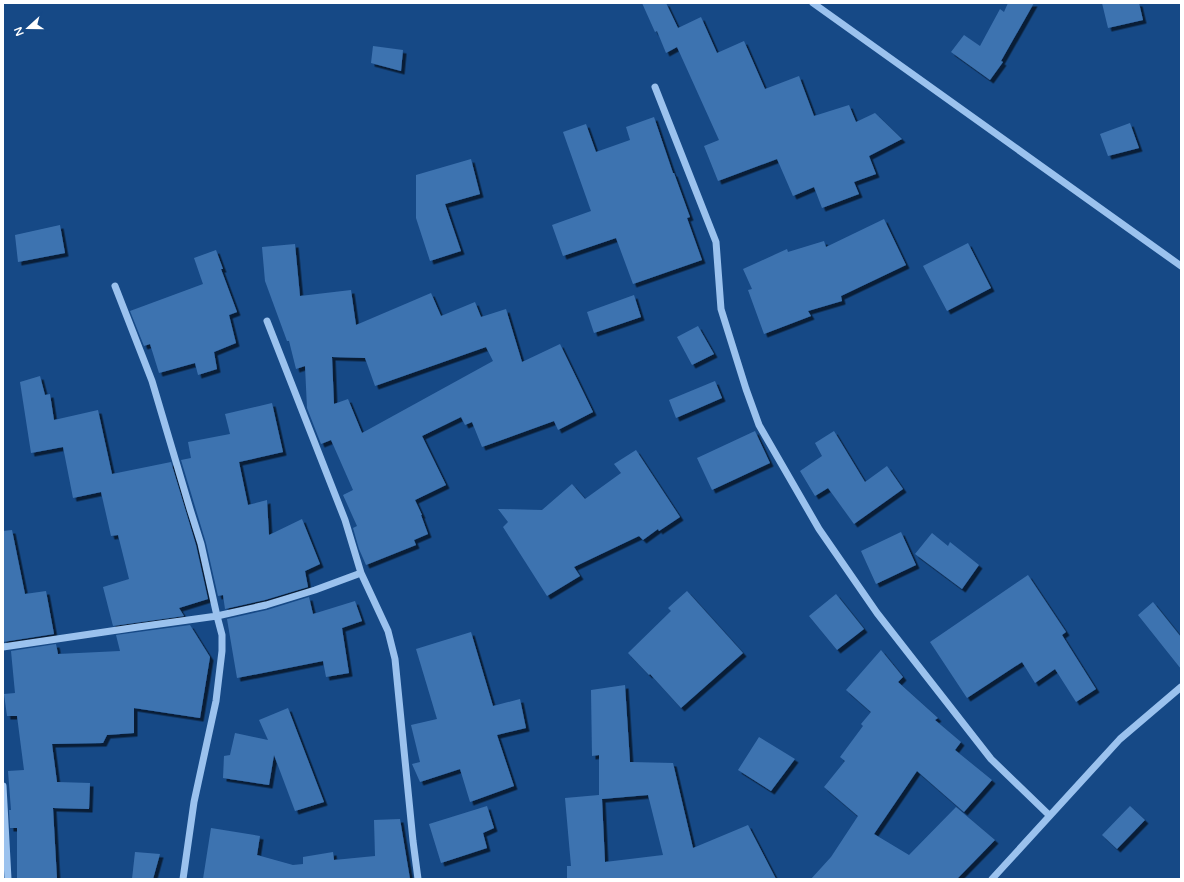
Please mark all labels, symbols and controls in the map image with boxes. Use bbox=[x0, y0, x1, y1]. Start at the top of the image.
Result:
north arrow bbox=[8, 8, 48, 48]
text: N bbox=[11, 25, 27, 38]

